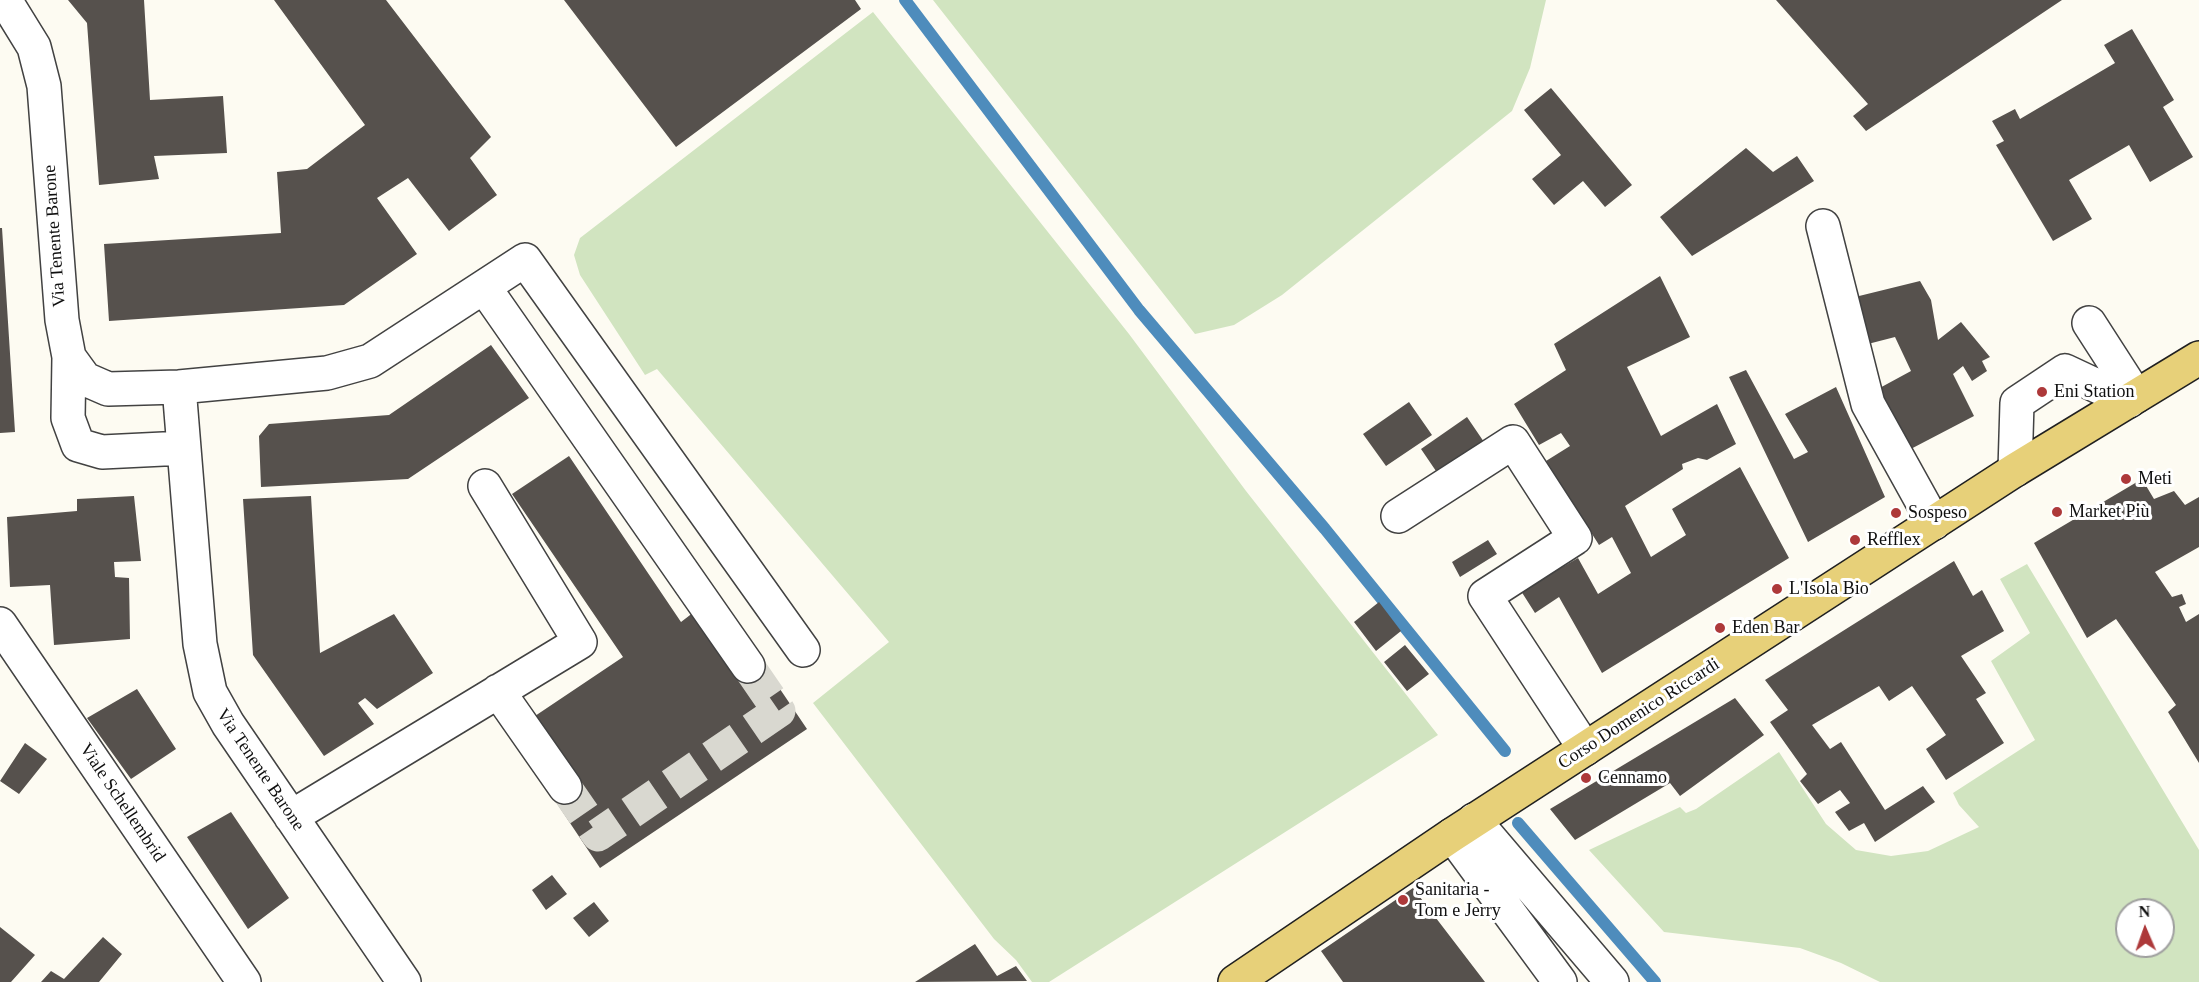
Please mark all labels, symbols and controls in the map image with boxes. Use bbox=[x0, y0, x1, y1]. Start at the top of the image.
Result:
street label: Via Tenente Barone bbox=[39, 164, 71, 308]
place label: Eni Station bbox=[2054, 381, 2134, 403]
marker: Eni Station bbox=[2035, 385, 2049, 399]
place label: Meti bbox=[2138, 468, 2172, 490]
marker: Meti bbox=[2119, 472, 2133, 486]
place label: Market Più bbox=[2069, 501, 2149, 523]
place label: Sospeso bbox=[1908, 502, 1967, 524]
marker: Market Più bbox=[2050, 505, 2064, 519]
marker: Sospeso bbox=[1889, 506, 1903, 520]
place label: Refflex bbox=[1867, 529, 1921, 551]
marker: Refflex bbox=[1848, 533, 1862, 547]
place label: L'Isola Bio bbox=[1789, 578, 1869, 600]
marker: L'Isola Bio bbox=[1770, 582, 1784, 596]
place label: Eden Bar bbox=[1732, 617, 1799, 639]
marker: Eden Bar bbox=[1713, 621, 1727, 635]
street label: Corso Domenico Riccardi bbox=[1554, 654, 1724, 774]
street label: Via Tenente Barone bbox=[211, 705, 309, 835]
street label: Viale Schellembrid bbox=[74, 740, 170, 866]
place label: Cennamo bbox=[1598, 767, 1667, 789]
marker: Cennamo bbox=[1579, 771, 1593, 785]
place label: Sanitaria - Tom e Jerry bbox=[1415, 879, 1501, 922]
marker: Sanitaria - Tom e Jerry bbox=[1396, 893, 1410, 907]
north arrow bbox=[2115, 898, 2175, 958]
text: N bbox=[2138, 903, 2150, 920]

